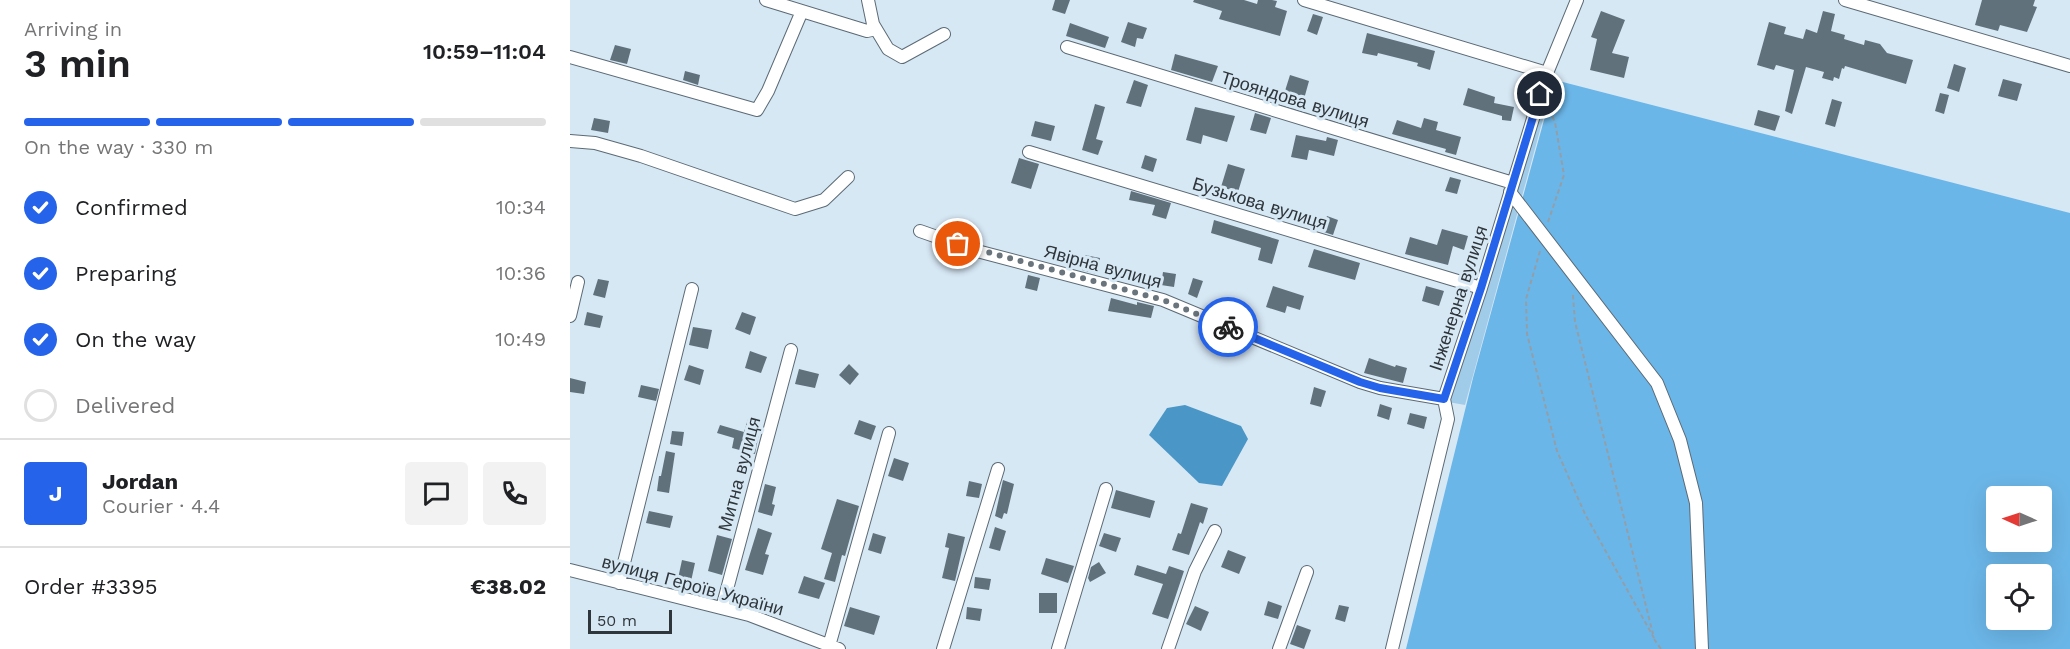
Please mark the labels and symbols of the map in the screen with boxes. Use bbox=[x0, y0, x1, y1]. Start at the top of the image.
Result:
street label: Трояндова вулиця bbox=[1218, 66, 1372, 132]
pin bbox=[1514, 68, 1565, 119]
street label: Бузькова вулиця bbox=[1190, 172, 1330, 234]
pin bbox=[932, 218, 983, 269]
street label: Інженерна вулиця bbox=[1425, 223, 1491, 373]
street label: Явірна вулиця bbox=[1042, 240, 1164, 292]
courier bbox=[1198, 297, 1258, 357]
street label: Митна вулиця bbox=[714, 414, 764, 534]
north arrow bbox=[1986, 486, 2052, 552]
street label: вулиця Героїв України bbox=[600, 551, 786, 619]
scale bar bbox=[588, 607, 672, 634]

